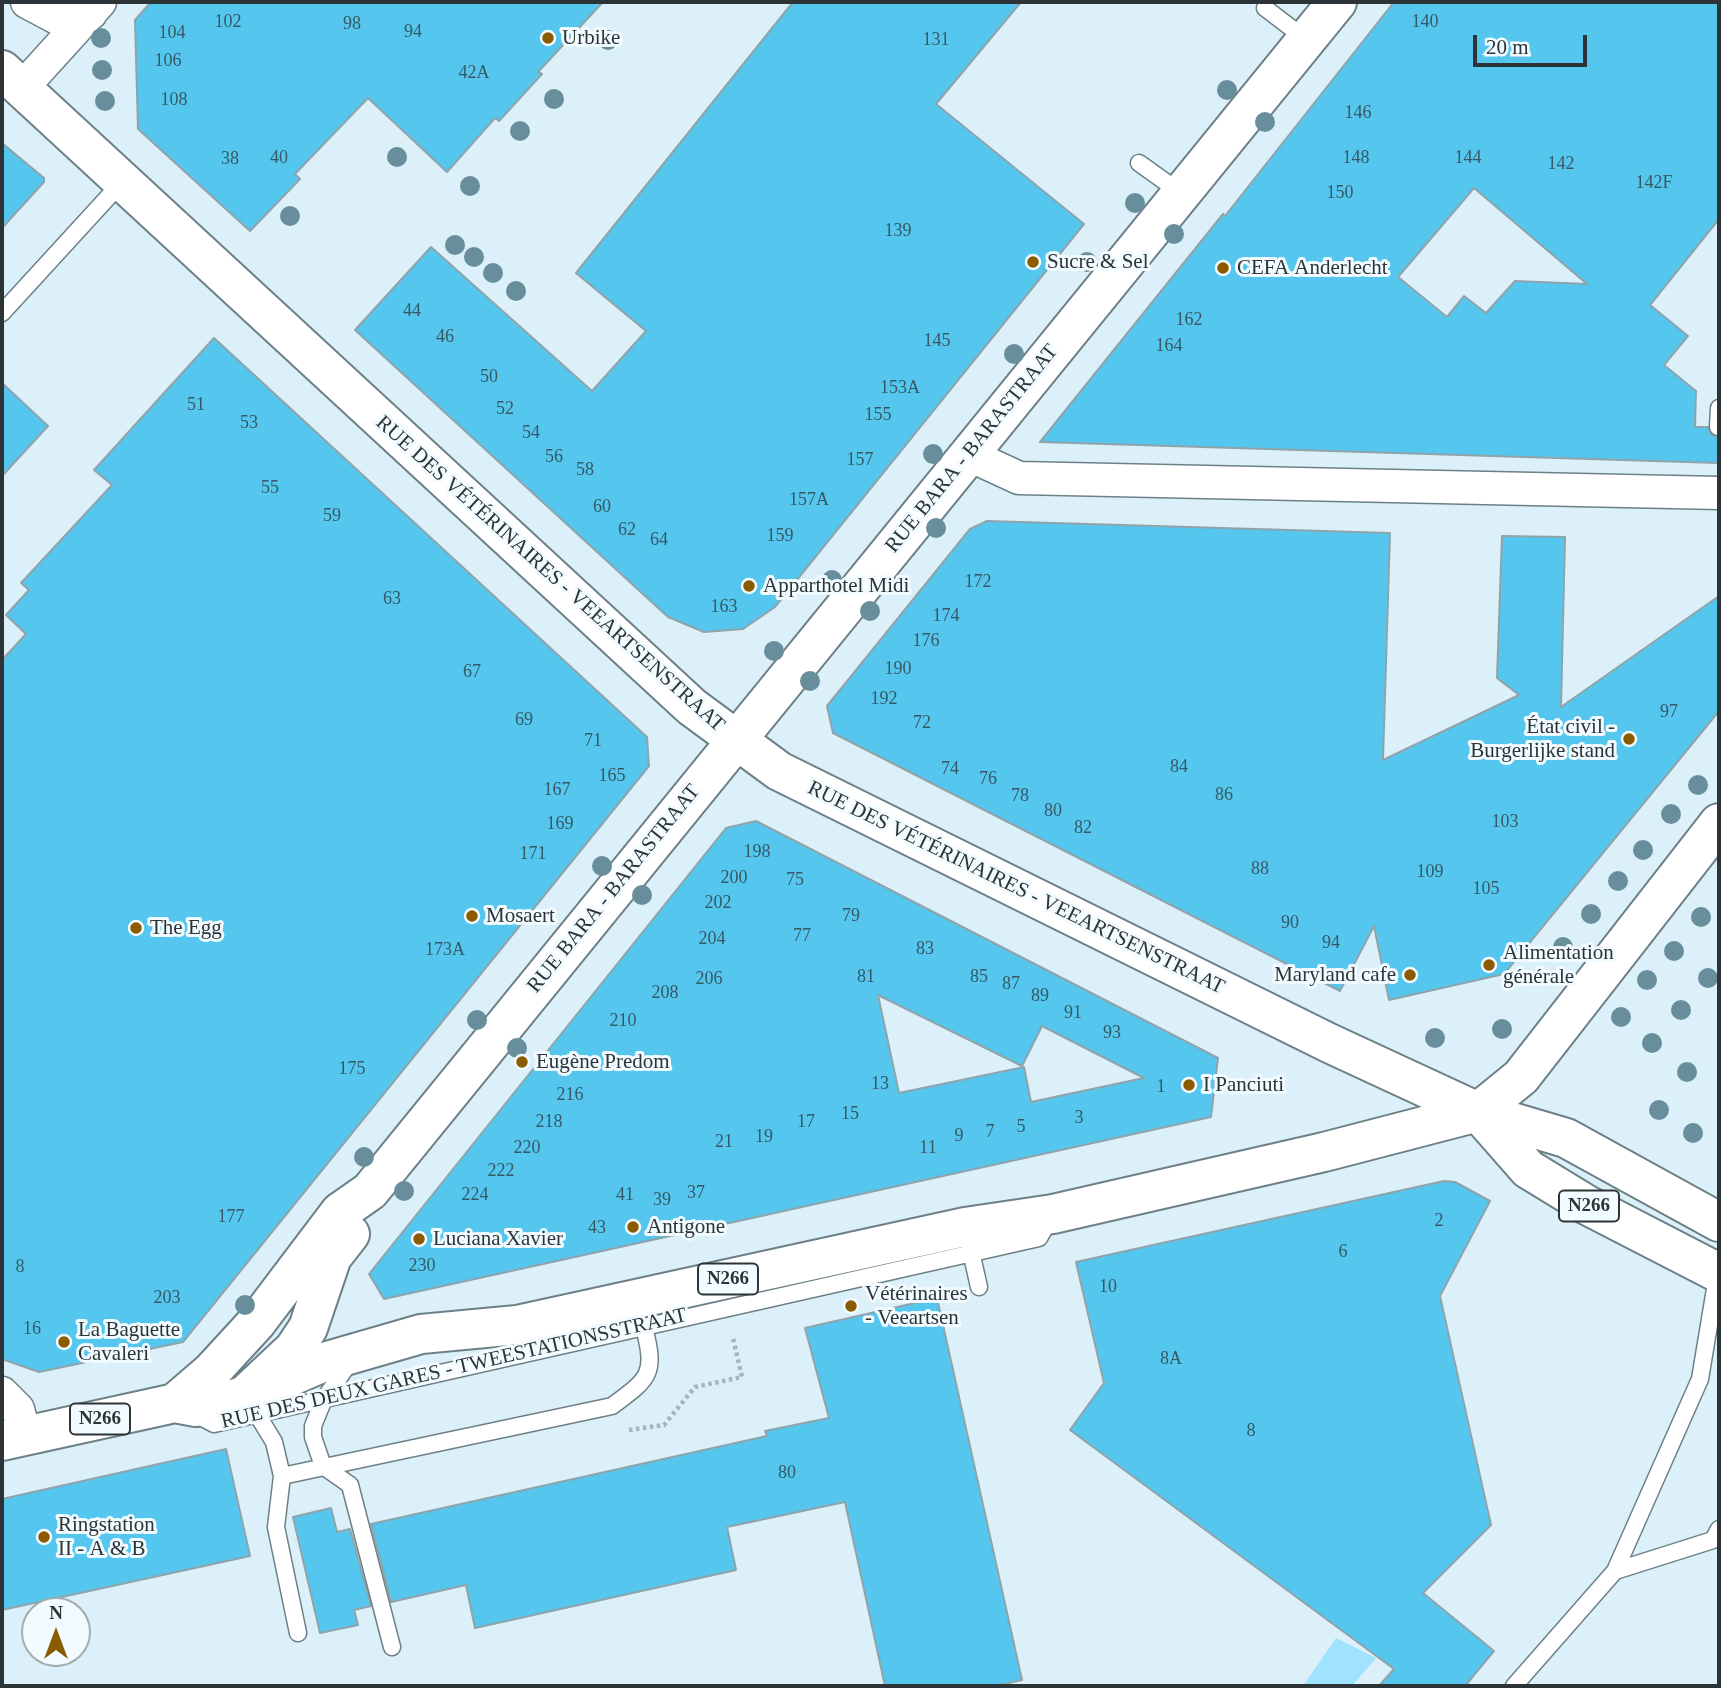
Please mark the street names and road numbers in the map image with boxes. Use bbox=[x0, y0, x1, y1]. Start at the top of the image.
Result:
street label: RUE BARA - BARASTRAAT bbox=[880, 340, 1064, 558]
street label: RUE DES VÉTÉRINAIRES - VEEARTSENSTRAAT bbox=[370, 410, 730, 738]
street label: RUE DES VÉTÉRINAIRES - VEEARTSENSTRAAT bbox=[803, 776, 1229, 1000]
street label: RUE BARA - BARASTRAAT bbox=[522, 780, 706, 998]
road number: N266 bbox=[1559, 1190, 1619, 1222]
road number: N266 bbox=[698, 1264, 758, 1294]
street label: RUE DES DEUX GARES - TWEESTATIONSSTRAAT bbox=[219, 1303, 689, 1435]
road number: N266 bbox=[70, 1404, 130, 1434]

